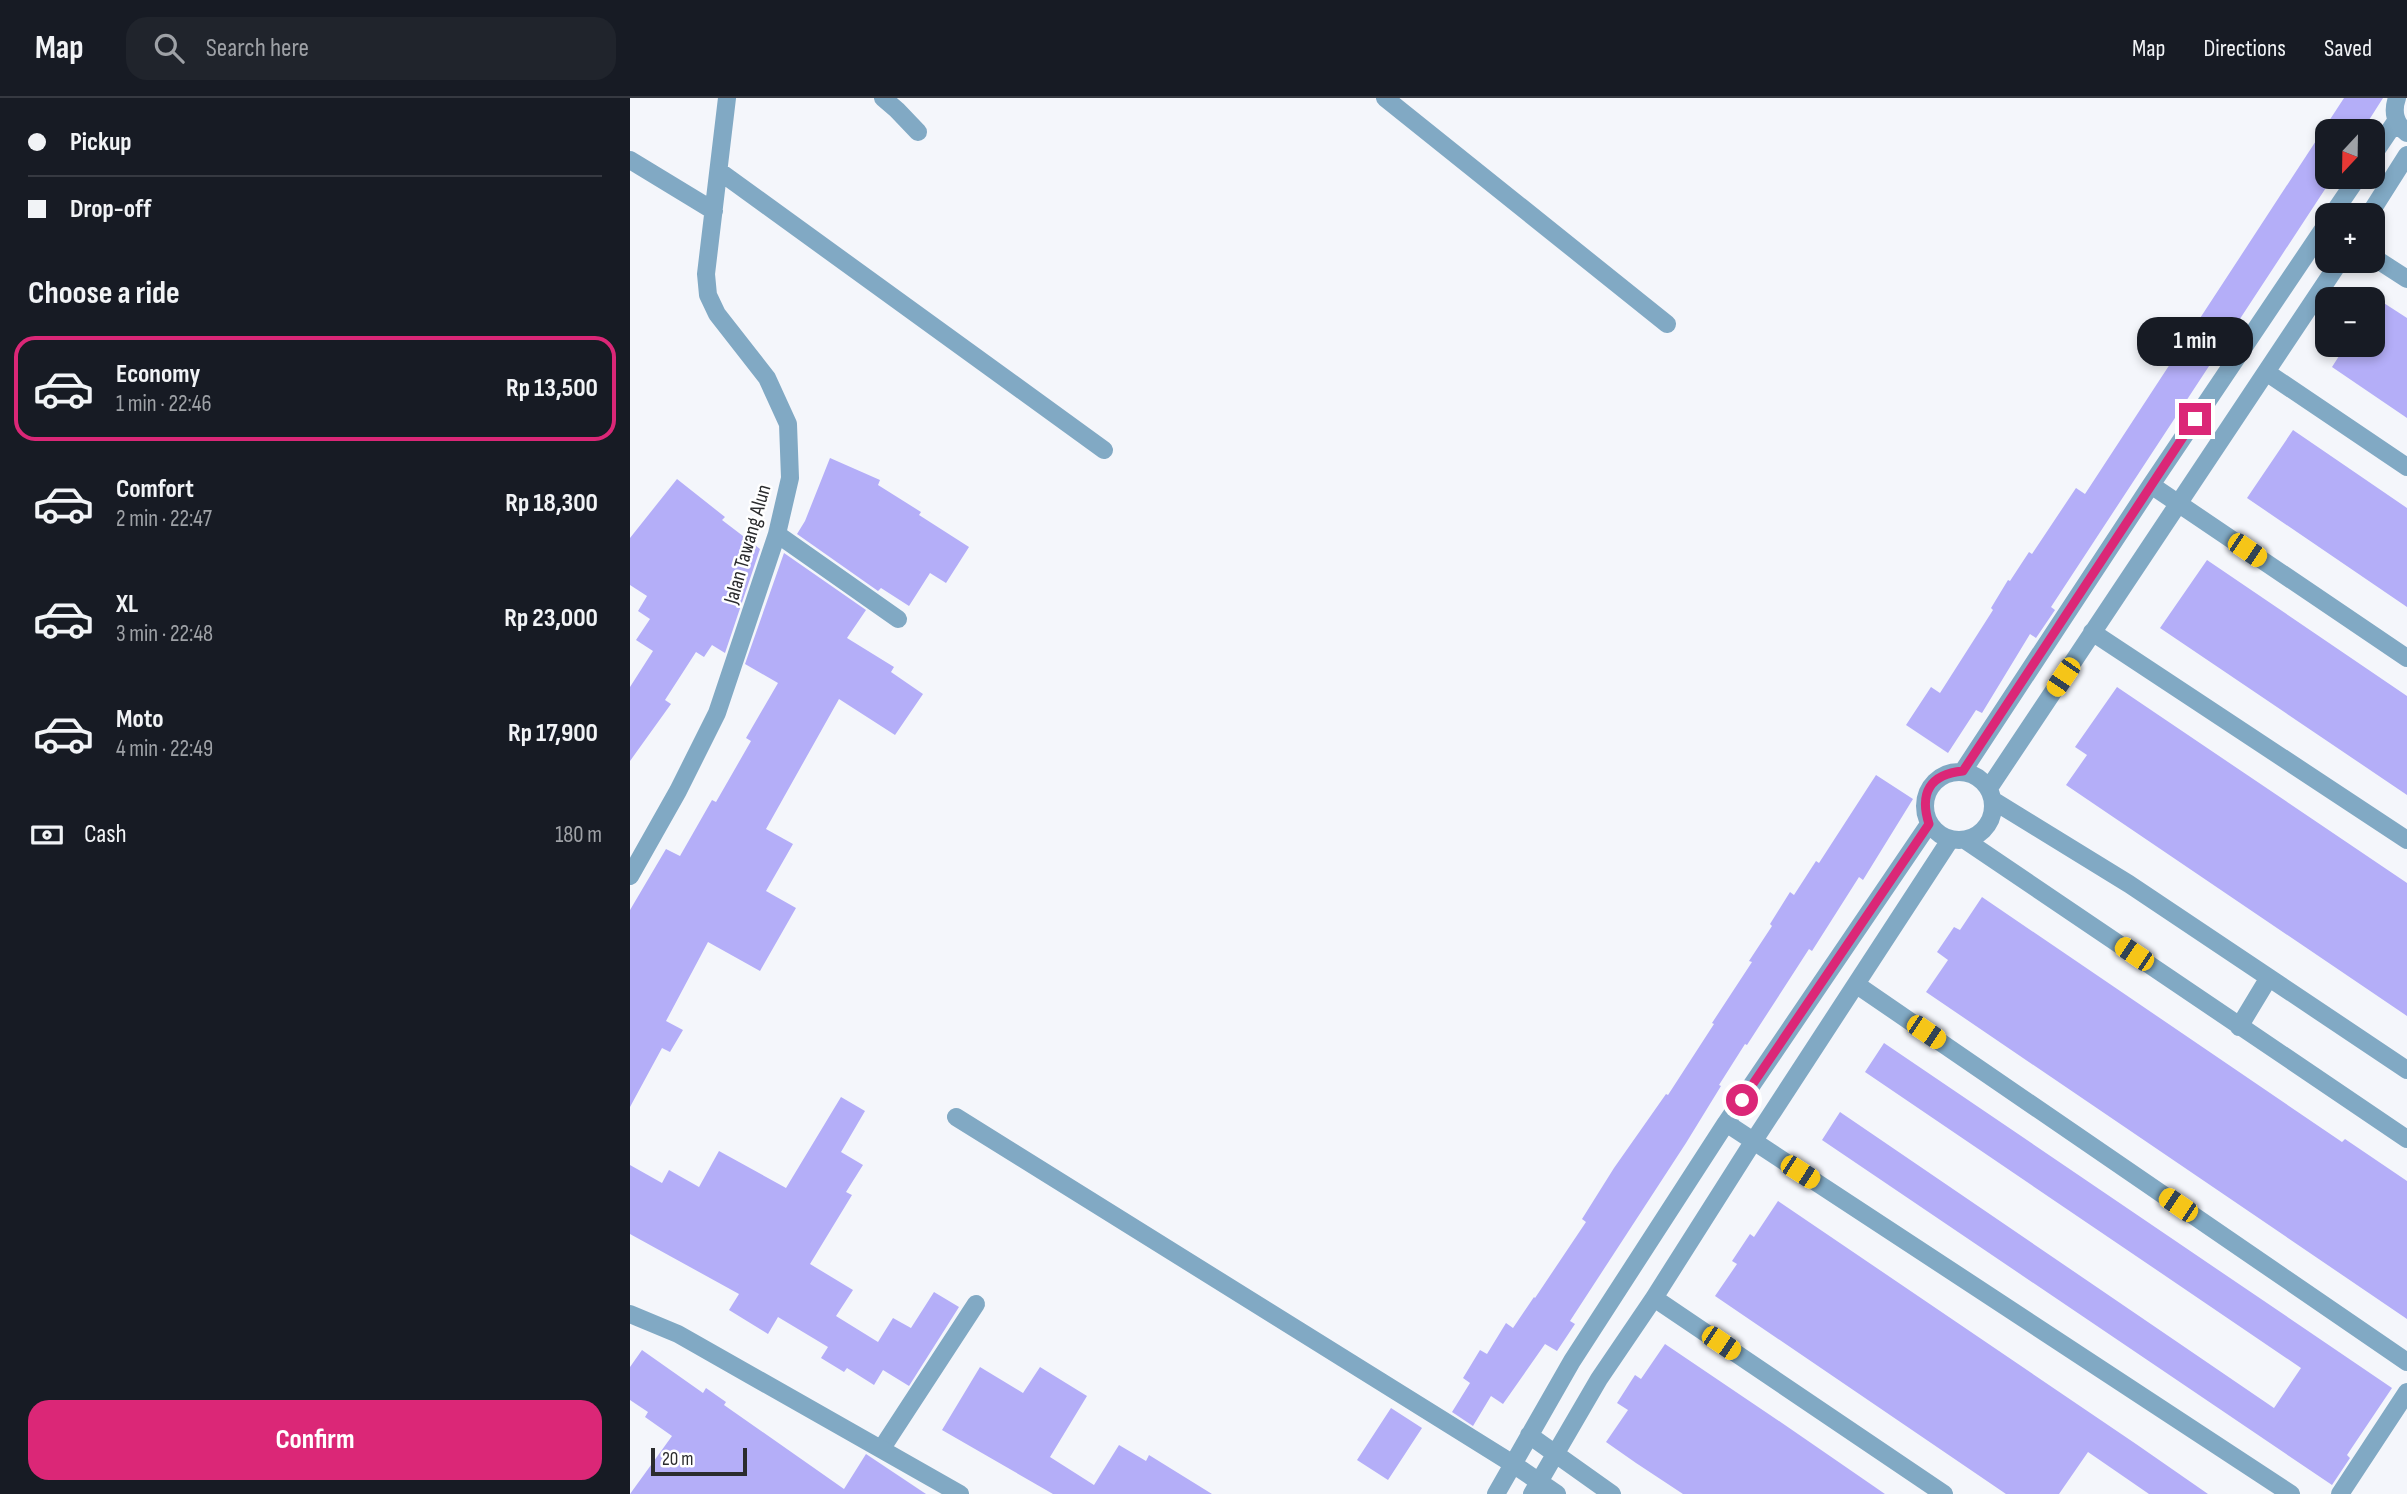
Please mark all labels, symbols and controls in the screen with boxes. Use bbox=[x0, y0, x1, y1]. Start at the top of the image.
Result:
search box bbox=[126, 17, 616, 80]
text: Map bbox=[35, 28, 84, 68]
icon: search bbox=[150, 29, 188, 67]
text: Search here bbox=[206, 33, 309, 64]
text: Map bbox=[2132, 34, 2165, 63]
text: Directions bbox=[2203, 34, 2286, 63]
text: Saved bbox=[2324, 34, 2372, 63]
north arrow bbox=[2315, 119, 2385, 189]
map controls bbox=[2315, 119, 2385, 357]
text: Pickup bbox=[70, 127, 132, 158]
text: Drop-off bbox=[70, 194, 151, 225]
button: + bbox=[2315, 203, 2385, 273]
text: Choose a ride bbox=[28, 274, 180, 313]
button: − bbox=[2315, 287, 2385, 357]
callout: 1 min bbox=[2137, 317, 2253, 366]
text: 1 min bbox=[2174, 327, 2216, 355]
icon: car bbox=[32, 357, 95, 420]
text: Economy bbox=[116, 359, 200, 390]
text: Rp 13,500 bbox=[506, 373, 598, 404]
text: 1 min · 22:46 bbox=[116, 390, 212, 418]
route end bbox=[2179, 403, 2211, 435]
icon: car bbox=[32, 472, 95, 535]
text: Comfort bbox=[116, 474, 194, 505]
street label: Jalan Tawang Alun bbox=[718, 482, 776, 608]
text: Rp 18,300 bbox=[505, 488, 598, 519]
text: 2 min · 22:47 bbox=[116, 505, 212, 533]
car bbox=[2224, 530, 2271, 570]
icon: car bbox=[32, 587, 95, 650]
text: XL bbox=[116, 589, 138, 620]
text: Rp 23,000 bbox=[504, 603, 598, 634]
text: 3 min · 22:48 bbox=[116, 620, 213, 648]
car bbox=[2043, 654, 2084, 700]
icon: car bbox=[32, 702, 95, 765]
text: Moto bbox=[116, 704, 164, 735]
text: Rp 17,900 bbox=[508, 718, 598, 749]
text: 4 min · 22:49 bbox=[116, 735, 213, 763]
icon: cash bbox=[28, 816, 66, 854]
text: Cash bbox=[84, 819, 127, 850]
text: 180 m bbox=[555, 821, 602, 849]
car bbox=[2111, 934, 2158, 974]
car bbox=[1903, 1012, 1950, 1052]
route start bbox=[1726, 1084, 1758, 1116]
car bbox=[1777, 1152, 1824, 1192]
car bbox=[2155, 1185, 2202, 1225]
car bbox=[1698, 1323, 1745, 1363]
button: Confirm bbox=[28, 1400, 602, 1480]
scale bar bbox=[651, 1445, 747, 1477]
text: 20 m bbox=[662, 1448, 694, 1471]

